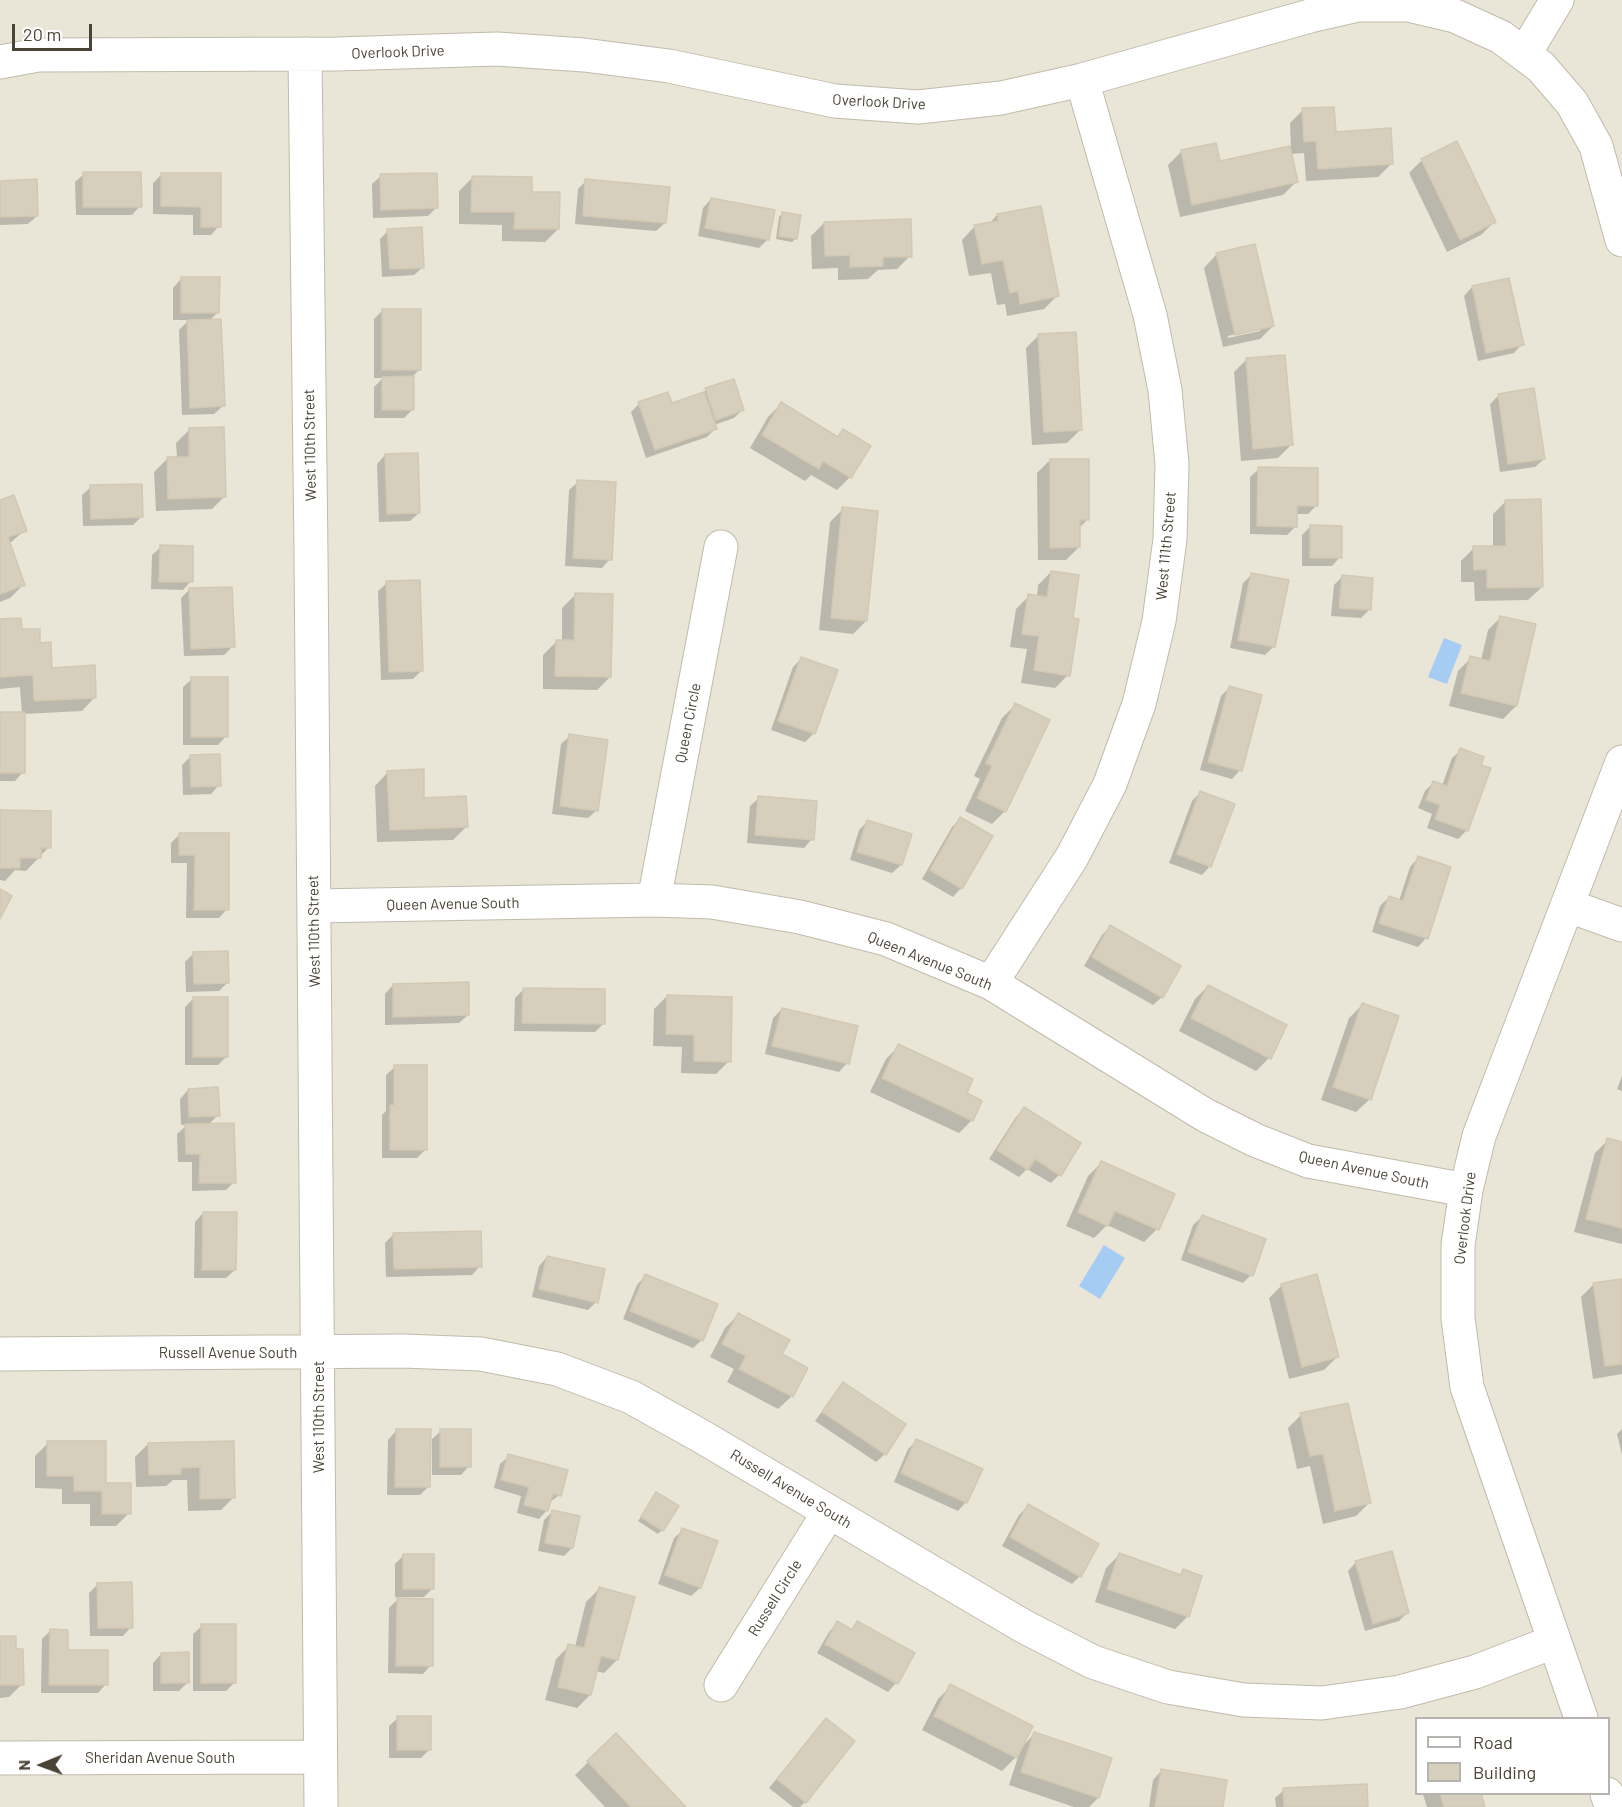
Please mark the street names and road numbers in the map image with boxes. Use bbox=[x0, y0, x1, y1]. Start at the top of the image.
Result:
street label: Overlook Drive bbox=[351, 41, 445, 63]
street label: Overlook Drive bbox=[832, 91, 926, 113]
street label: West 110th Street bbox=[300, 389, 320, 501]
street label: West 111th Street bbox=[1152, 491, 1180, 601]
street label: Queen Circle bbox=[671, 681, 705, 765]
street label: West 110th Street bbox=[304, 875, 324, 987]
street label: Queen Avenue South bbox=[386, 894, 520, 914]
street label: Queen Avenue South bbox=[865, 928, 995, 994]
street label: Queen Avenue South bbox=[1297, 1147, 1431, 1193]
street label: Overlook Drive bbox=[1450, 1171, 1480, 1265]
street label: Russell Avenue South bbox=[159, 1344, 297, 1362]
street label: West 110th Street bbox=[310, 1361, 328, 1473]
street label: Russell Avenue South bbox=[727, 1446, 855, 1532]
street label: Russell Circle bbox=[744, 1556, 806, 1640]
street label: Sheridan Avenue South bbox=[85, 1749, 235, 1767]

